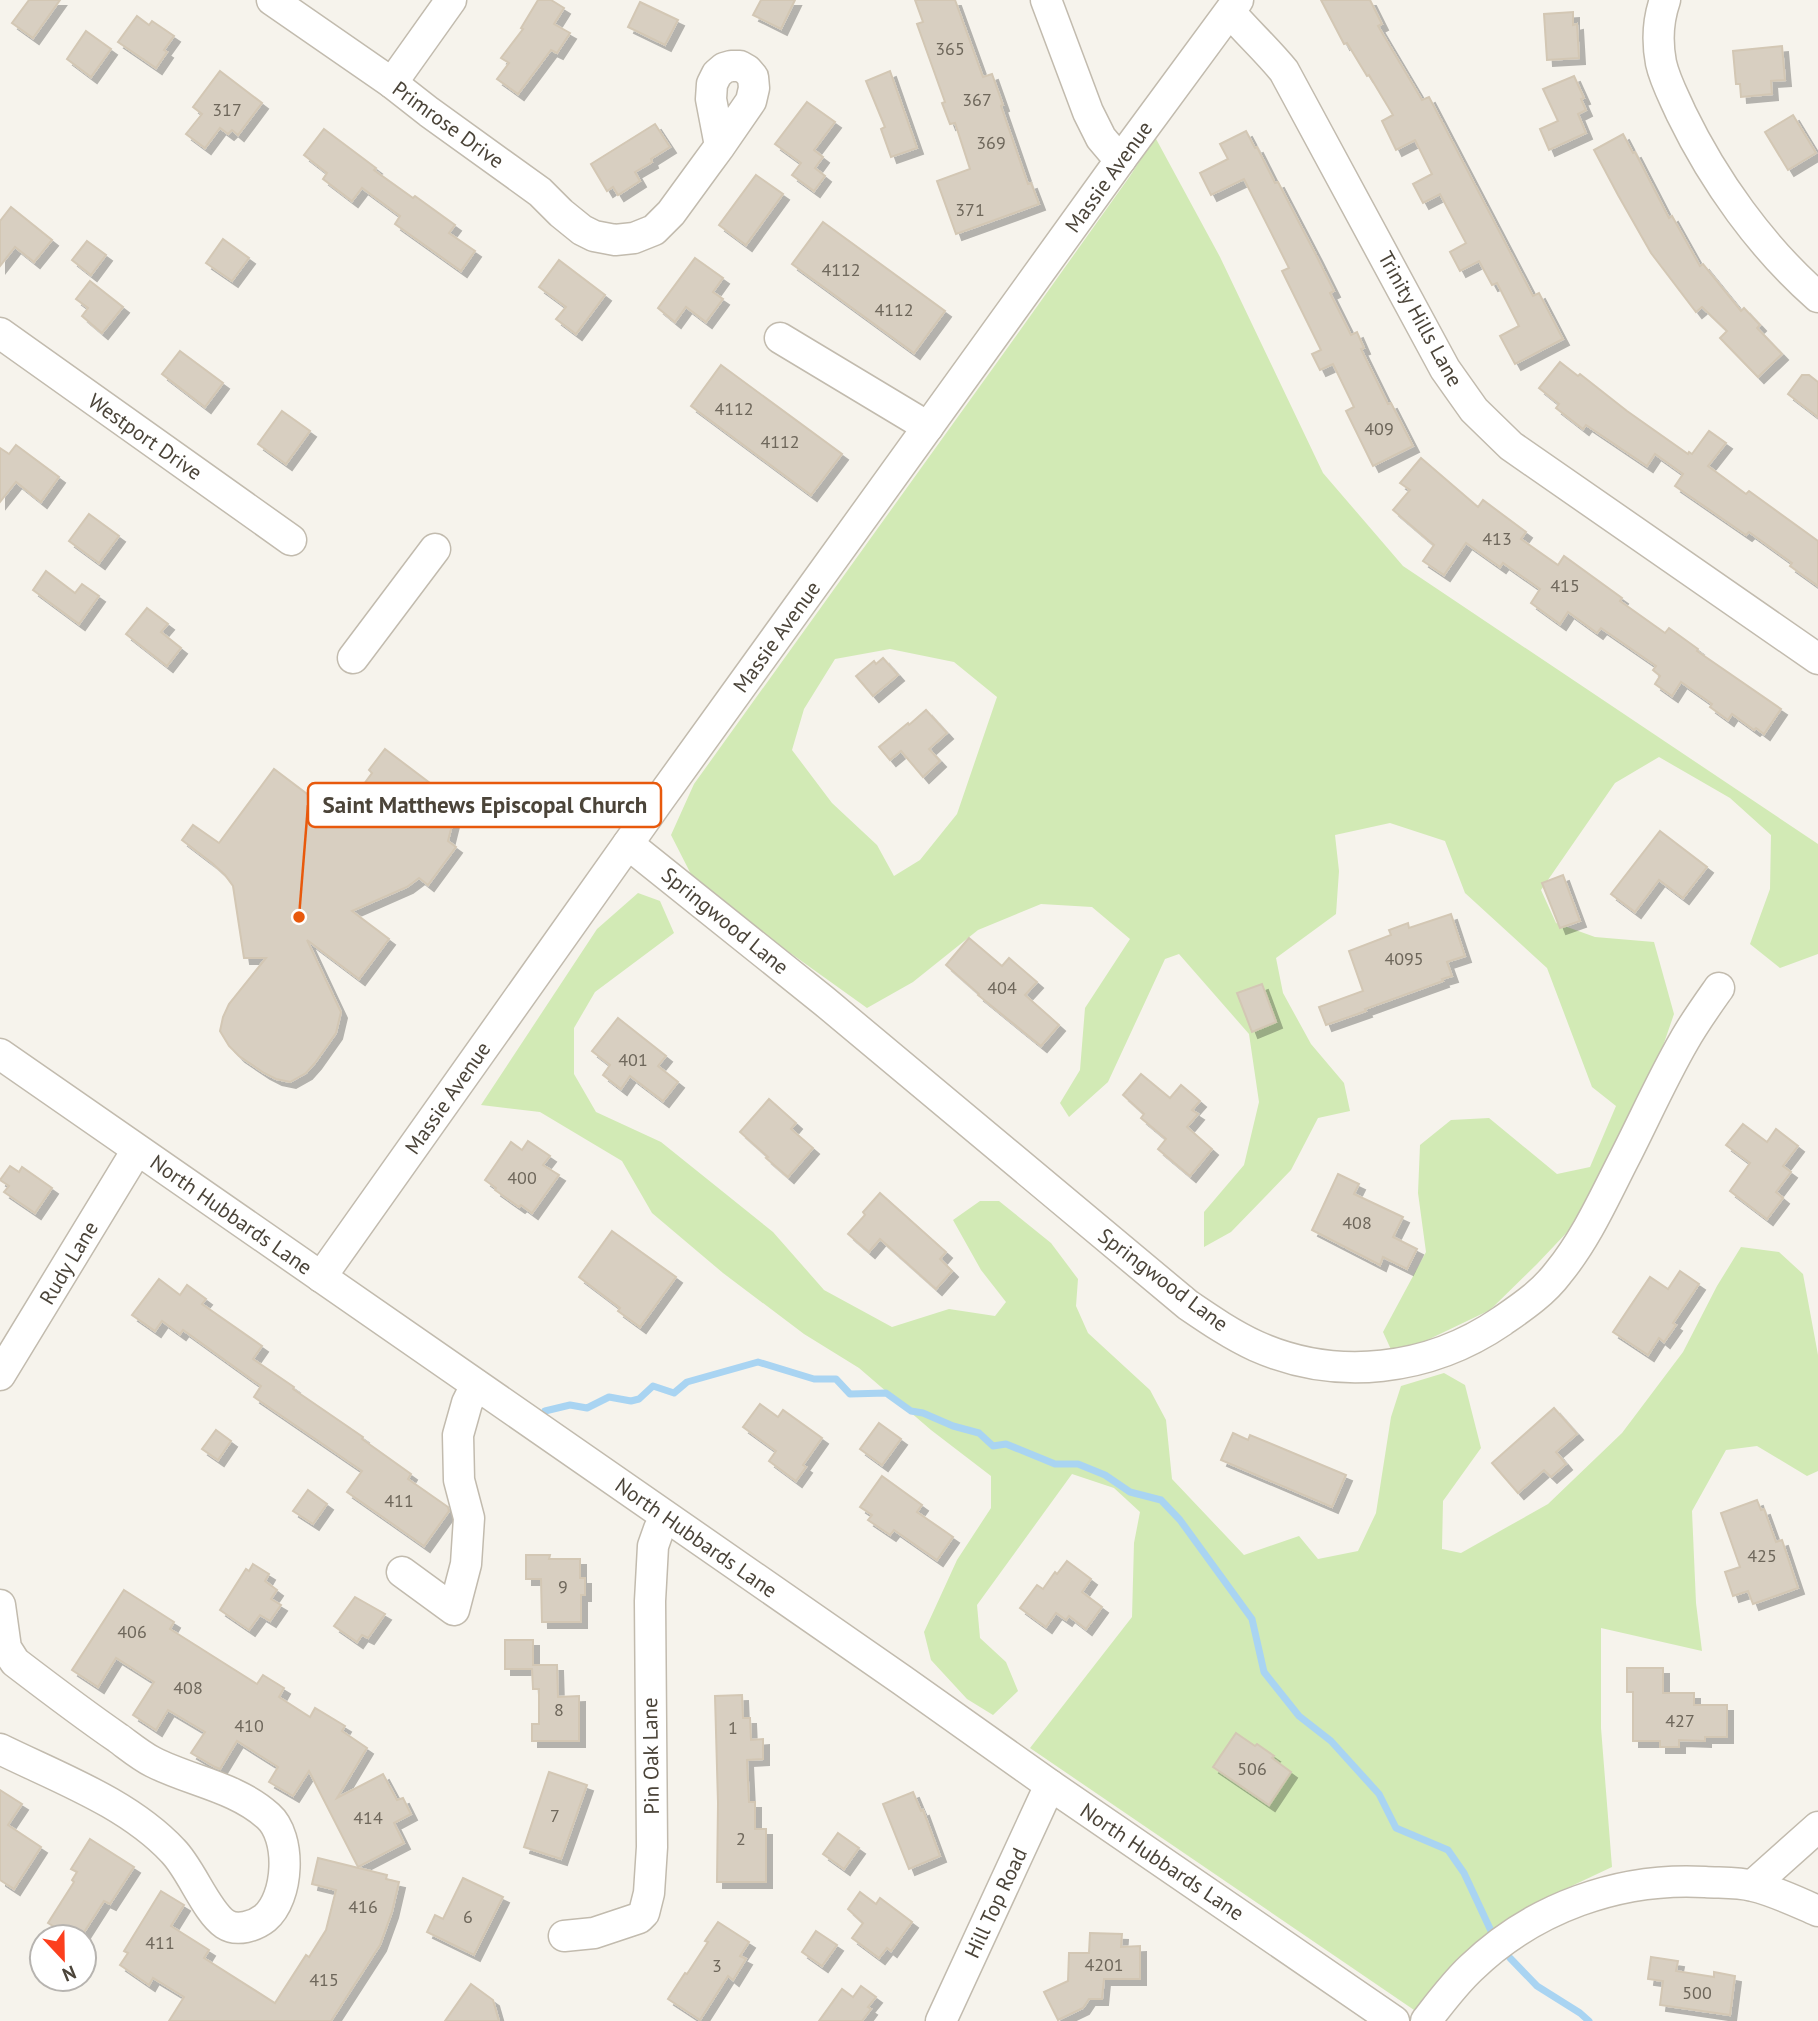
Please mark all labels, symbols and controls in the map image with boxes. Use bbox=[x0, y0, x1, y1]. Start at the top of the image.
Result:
house number: 365 bbox=[935, 37, 965, 60]
street label: Primrose Drive bbox=[387, 75, 509, 174]
house number: 367 bbox=[962, 88, 992, 111]
house number: 317 bbox=[212, 98, 242, 121]
street label: Massie Avenue bbox=[1059, 116, 1158, 238]
house number: 369 bbox=[976, 131, 1006, 154]
house number: 371 bbox=[955, 198, 985, 221]
street label: Trinity Hills Lane bbox=[1372, 246, 1469, 391]
house number: 4112 bbox=[821, 258, 861, 281]
house number: 4112 bbox=[874, 298, 914, 321]
street label: Westport Drive bbox=[83, 387, 208, 486]
house number: 4112 bbox=[714, 397, 754, 420]
house number: 409 bbox=[1364, 417, 1394, 440]
house number: 4112 bbox=[760, 430, 800, 453]
house number: 413 bbox=[1482, 527, 1512, 550]
house number: 415 bbox=[1550, 574, 1580, 597]
street label: Massie Avenue bbox=[727, 576, 826, 698]
callout: Saint Matthews Episcopal Church bbox=[308, 783, 661, 827]
text: Saint Matthews Episcopal Church bbox=[323, 790, 647, 819]
street label: Springwood Lane bbox=[656, 861, 794, 980]
house number: 4095 bbox=[1384, 947, 1424, 970]
house number: 404 bbox=[987, 976, 1017, 999]
street label: Massie Avenue bbox=[399, 1036, 496, 1159]
house number: 401 bbox=[618, 1048, 648, 1071]
street label: North Hubbards Lane bbox=[145, 1149, 318, 1281]
house number: 400 bbox=[507, 1166, 537, 1189]
house number: 408 bbox=[1342, 1211, 1372, 1234]
street label: Rudy Lane bbox=[33, 1216, 104, 1309]
street label: Springwood Lane bbox=[1093, 1222, 1234, 1337]
street label: North Hubbards Lane bbox=[610, 1472, 783, 1604]
house number: 411 bbox=[384, 1489, 414, 1512]
house number: 425 bbox=[1747, 1544, 1777, 1567]
house number: 9 bbox=[558, 1575, 568, 1598]
house number: 406 bbox=[117, 1620, 147, 1643]
house number: 408 bbox=[173, 1676, 203, 1699]
street label: Pin Oak Lane bbox=[636, 1697, 665, 1815]
house number: 8 bbox=[554, 1698, 564, 1721]
house number: 427 bbox=[1665, 1709, 1695, 1732]
house number: 410 bbox=[234, 1714, 264, 1737]
house number: 1 bbox=[728, 1716, 738, 1739]
house number: 506 bbox=[1237, 1757, 1267, 1780]
street label: North Hubbards Lane bbox=[1075, 1797, 1249, 1926]
house number: 7 bbox=[550, 1804, 560, 1827]
house number: 414 bbox=[353, 1806, 383, 1829]
house number: 2 bbox=[736, 1827, 746, 1850]
street label: Hill Top Road bbox=[958, 1843, 1033, 1962]
house number: 416 bbox=[348, 1895, 378, 1918]
house number: 6 bbox=[463, 1905, 473, 1928]
north arrow bbox=[28, 1923, 98, 1993]
house number: 411 bbox=[145, 1931, 175, 1954]
house number: 4201 bbox=[1084, 1953, 1124, 1976]
house number: 3 bbox=[712, 1954, 722, 1977]
text: N bbox=[59, 1960, 80, 1987]
house number: 415 bbox=[309, 1968, 339, 1991]
house number: 500 bbox=[1682, 1981, 1712, 2004]

